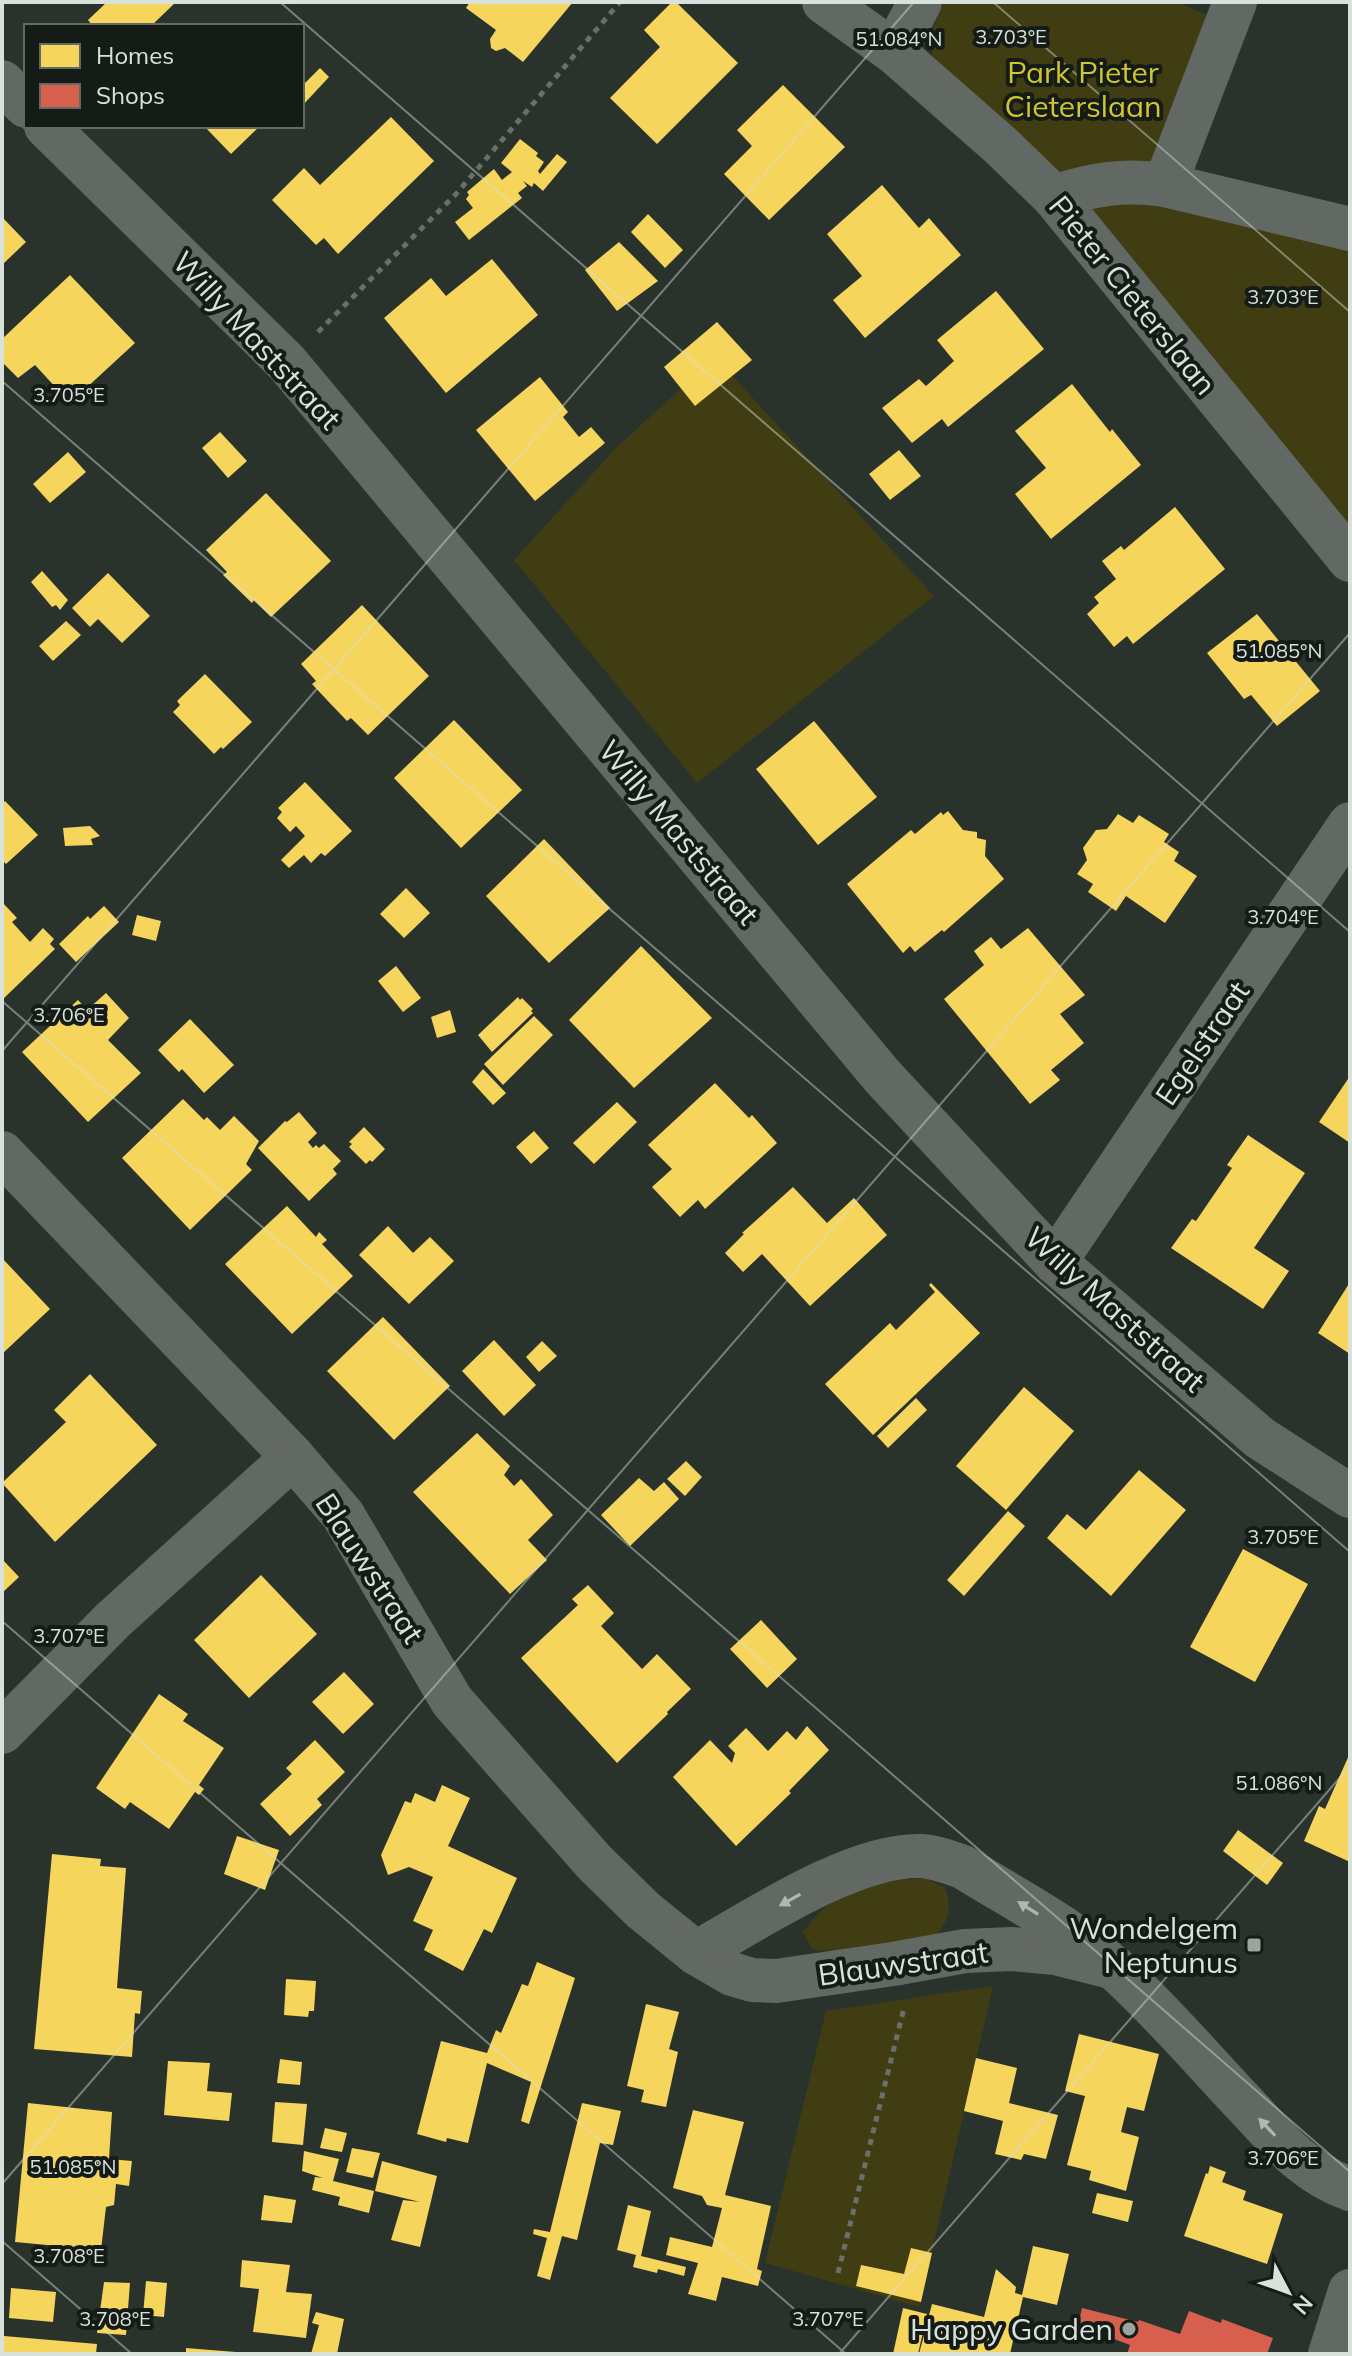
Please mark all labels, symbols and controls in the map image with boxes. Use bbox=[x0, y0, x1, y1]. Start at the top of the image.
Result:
legend bbox=[24, 24, 304, 128]
text: 3.703°E bbox=[975, 24, 1047, 49]
text: 51.084°N bbox=[856, 26, 942, 51]
text: Homes bbox=[96, 40, 174, 70]
park label: Park Pieter Cieterslaan bbox=[1005, 53, 1161, 125]
text: Shops bbox=[96, 80, 165, 110]
street label: Pieter Cieterslaan bbox=[1041, 188, 1225, 402]
street label: Willy Maststraat bbox=[165, 243, 349, 437]
text: 3.703°E bbox=[1247, 284, 1319, 309]
text: 3.705°E bbox=[33, 382, 105, 407]
text: 51.085°N bbox=[1236, 638, 1322, 663]
street label: Willy Maststraat bbox=[591, 732, 767, 932]
text: 3.704°E bbox=[1247, 904, 1319, 929]
street label: Egelstraat bbox=[1147, 974, 1257, 1112]
text: 3.706°E bbox=[33, 1002, 105, 1027]
street label: Willy Maststraat bbox=[1017, 1218, 1213, 1400]
street label: Blauwstraat bbox=[307, 1486, 433, 1650]
text: 3.705°E bbox=[1247, 1524, 1319, 1549]
text: 3.707°E bbox=[33, 1623, 105, 1648]
text: 51.086°N bbox=[1236, 1770, 1322, 1795]
one-way arrow bbox=[779, 1893, 801, 1907]
one-way arrow bbox=[1017, 1901, 1039, 1915]
place label: Wondelgem Neptunus bbox=[1069, 1909, 1238, 1981]
street label: Blauwstraat bbox=[816, 1932, 990, 1994]
marker: Wondelgem Neptunus bbox=[1245, 1936, 1263, 1954]
one-way arrow bbox=[1258, 2117, 1276, 2136]
text: 3.706°E bbox=[1247, 2145, 1319, 2170]
text: 51.085°N bbox=[30, 2154, 116, 2179]
text: 3.708°E bbox=[33, 2243, 105, 2268]
north arrow bbox=[1248, 2252, 1328, 2332]
text: N bbox=[1287, 2290, 1319, 2321]
text: 3.708°E bbox=[79, 2306, 151, 2331]
text: 3.707°E bbox=[792, 2306, 864, 2331]
place label: Happy Garden bbox=[910, 2310, 1113, 2348]
marker: Happy Garden bbox=[1120, 2320, 1138, 2338]

